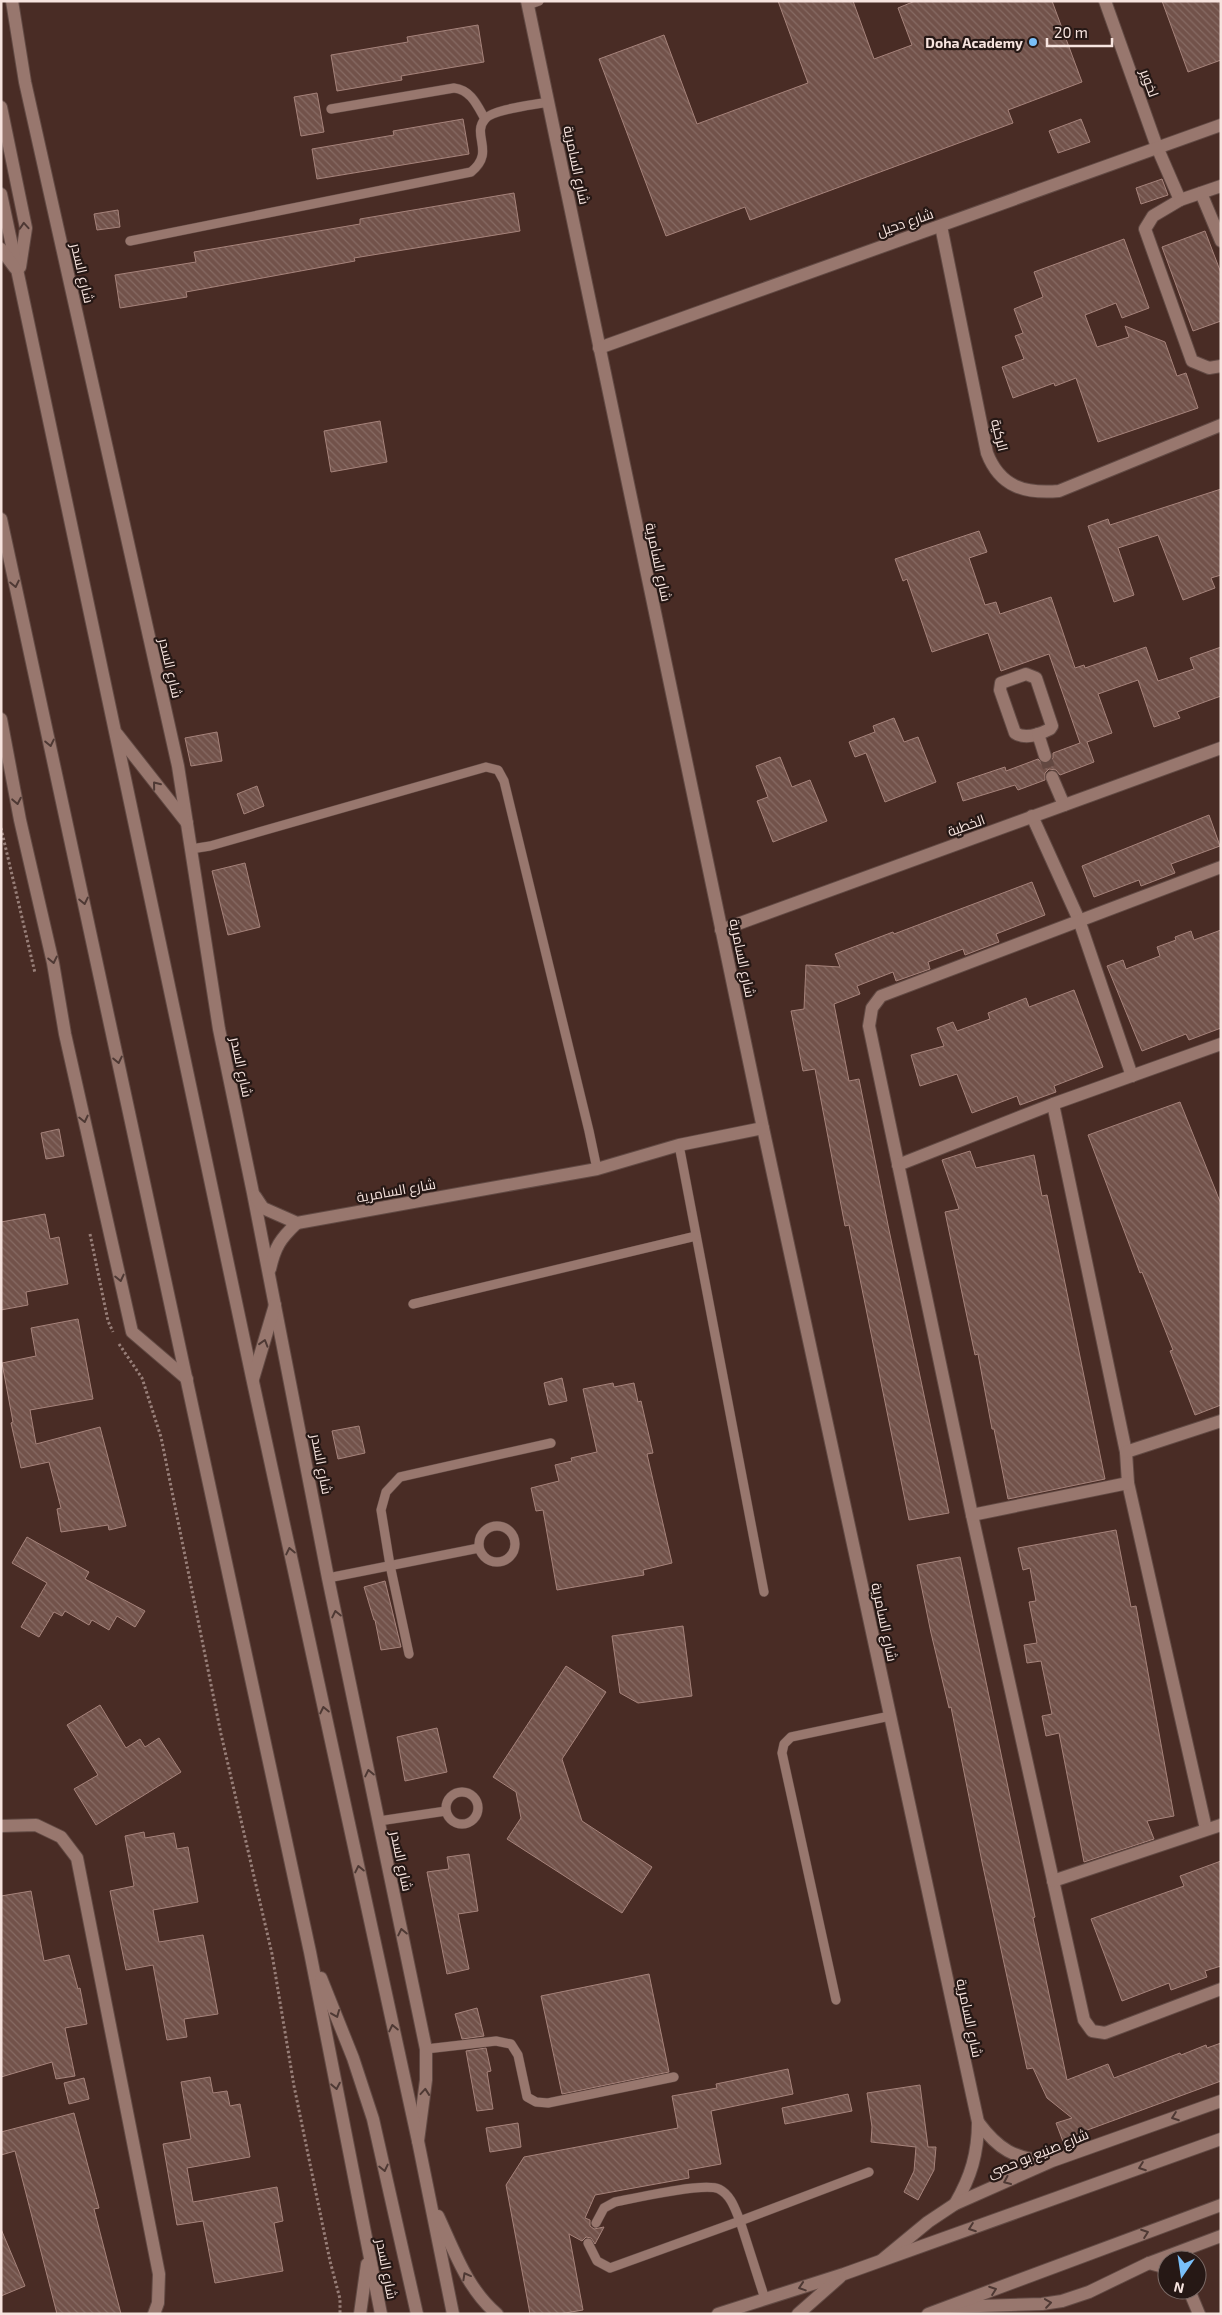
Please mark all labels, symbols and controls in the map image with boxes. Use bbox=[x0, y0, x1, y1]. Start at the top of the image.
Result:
scale bar bbox=[1047, 15, 1112, 47]
text: 20 m bbox=[1054, 23, 1088, 41]
place label: Doha Academy bbox=[925, 34, 1023, 51]
marker: Doha Academy bbox=[1027, 36, 1039, 48]
street label: لخوير bbox=[1137, 66, 1163, 99]
street label: شارع السامرية bbox=[559, 124, 594, 206]
street label: شارع دحيل bbox=[874, 204, 936, 241]
one-way arrow bbox=[19, 222, 30, 230]
street label: شارع السدر bbox=[67, 240, 98, 305]
street label: الركية bbox=[988, 417, 1012, 453]
street label: شارع السامرية bbox=[641, 521, 676, 603]
one-way arrow bbox=[9, 579, 20, 588]
street label: شارع السدر bbox=[155, 635, 186, 700]
one-way arrow bbox=[44, 738, 54, 747]
one-way arrow bbox=[153, 781, 162, 790]
one-way arrow bbox=[11, 797, 22, 806]
street label: الخطية bbox=[945, 810, 987, 840]
one-way arrow bbox=[78, 897, 89, 906]
street label: شارع السامرية bbox=[725, 917, 760, 999]
one-way arrow bbox=[47, 956, 57, 964]
street label: شارع السدر bbox=[226, 1034, 257, 1099]
one-way arrow bbox=[112, 1056, 123, 1065]
one-way arrow bbox=[78, 1115, 89, 1124]
street label: شارع السامرية bbox=[355, 1175, 437, 1206]
one-way arrow bbox=[114, 1273, 125, 1282]
one-way arrow bbox=[258, 1340, 268, 1348]
street label: شارع السدر bbox=[307, 1431, 336, 1496]
one-way arrow bbox=[285, 1547, 295, 1556]
street label: شارع السامرية bbox=[867, 1581, 902, 1663]
one-way arrow bbox=[331, 1610, 342, 1619]
one-way arrow bbox=[319, 1706, 330, 1715]
one-way arrow bbox=[364, 1769, 375, 1778]
street label: شارع السدر bbox=[386, 1828, 417, 1893]
one-way arrow bbox=[354, 1865, 365, 1873]
one-way arrow bbox=[397, 1928, 408, 1937]
street label: شارع السامرية bbox=[952, 1977, 987, 2059]
one-way arrow bbox=[330, 2009, 340, 2017]
one-way arrow bbox=[389, 2023, 399, 2032]
one-way arrow bbox=[331, 2082, 341, 2091]
one-way arrow bbox=[419, 2088, 430, 2096]
one-way arrow bbox=[1171, 2111, 1180, 2121]
street label: شارع صنيع بو حصى bbox=[985, 2125, 1091, 2182]
one-way arrow bbox=[1138, 2161, 1147, 2171]
one-way arrow bbox=[378, 2164, 389, 2173]
one-way arrow bbox=[1003, 2175, 1012, 2185]
one-way arrow bbox=[969, 2222, 977, 2232]
one-way arrow bbox=[1140, 2229, 1149, 2239]
street label: شارع السدر bbox=[372, 2236, 401, 2301]
north arrow bbox=[1157, 2250, 1207, 2300]
one-way arrow bbox=[463, 2272, 473, 2281]
text: N bbox=[1172, 2279, 1186, 2298]
one-way arrow bbox=[799, 2282, 807, 2292]
one-way arrow bbox=[988, 2286, 997, 2296]
one-way arrow bbox=[1045, 2298, 1053, 2309]

